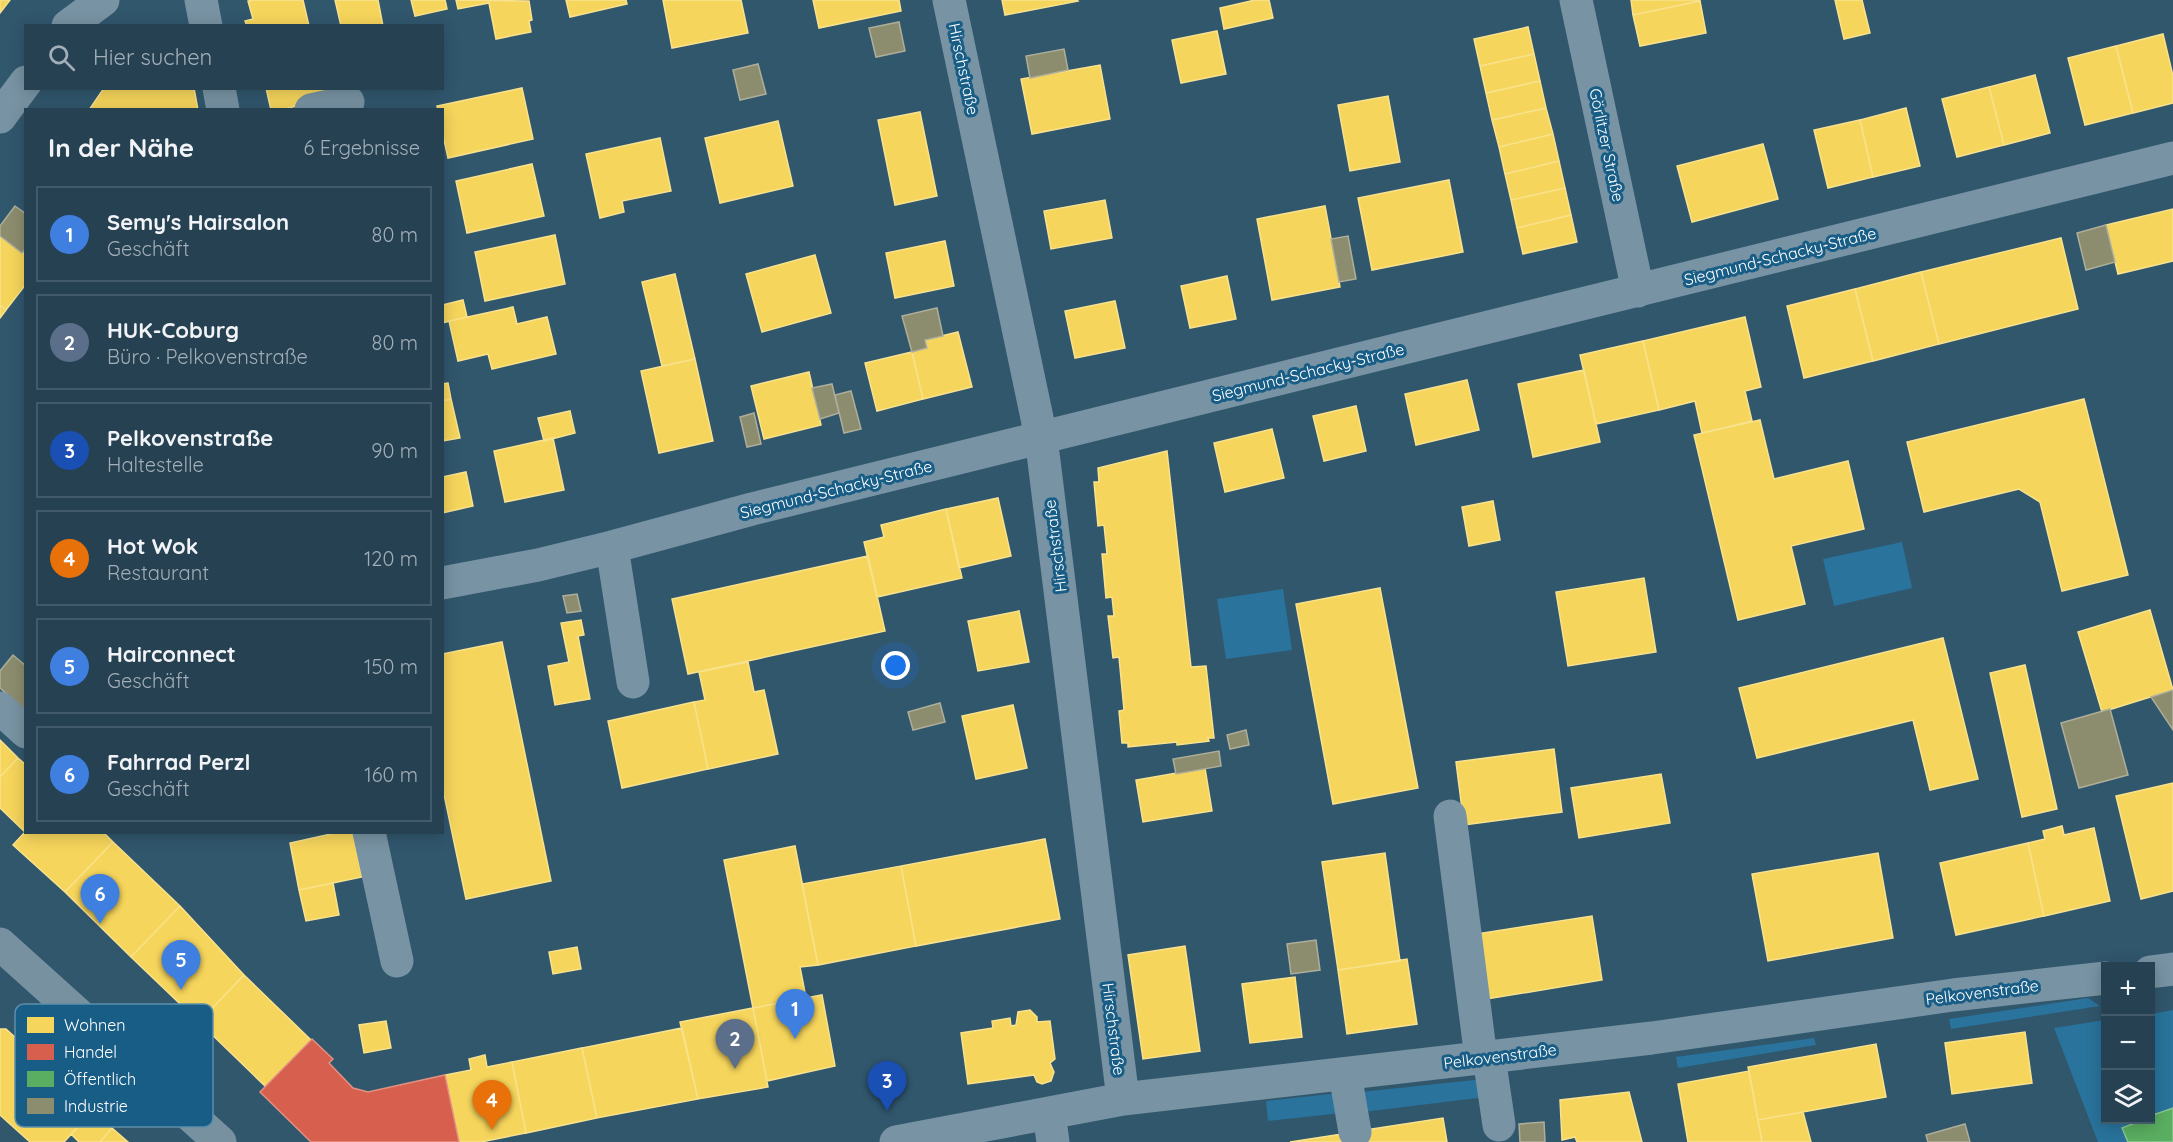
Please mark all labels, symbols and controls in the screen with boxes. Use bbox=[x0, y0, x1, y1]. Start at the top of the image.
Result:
street label: Hirschstraße bbox=[945, 21, 983, 117]
search box bbox=[24, 24, 444, 90]
icon: search bbox=[45, 41, 78, 74]
text: Hier suchen bbox=[93, 43, 212, 71]
street label: Görlitzer Straße bbox=[1585, 86, 1629, 204]
text: In der Nähe bbox=[48, 131, 194, 164]
text: 6 Ergebnisse bbox=[304, 135, 420, 160]
text: Semy's Hairsalon bbox=[107, 208, 289, 236]
text: 1 bbox=[66, 222, 73, 247]
text: 80 m bbox=[372, 222, 418, 247]
street label: Siegmund-Schacky-Straße bbox=[1682, 222, 1878, 290]
text: Geschäft bbox=[107, 236, 189, 261]
text: HUK-Coburg bbox=[107, 316, 239, 344]
text: 2 bbox=[64, 330, 75, 355]
text: 80 m bbox=[372, 330, 418, 355]
street label: Siegmund-Schacky-Straße bbox=[1210, 338, 1406, 406]
text: Büro · Pelkovenstraße bbox=[107, 344, 308, 369]
text: Pelkovenstraße bbox=[107, 424, 273, 452]
text: 3 bbox=[64, 438, 75, 463]
text: 90 m bbox=[371, 438, 418, 463]
text: Haltestelle bbox=[107, 452, 204, 477]
street label: Siegmund-Schacky-Straße bbox=[738, 455, 934, 523]
street label: Hirschstraße bbox=[1039, 498, 1071, 594]
text: Hot Wok bbox=[107, 532, 198, 560]
text: 4 bbox=[64, 546, 75, 571]
text: 120 m bbox=[364, 546, 418, 571]
text: Restaurant bbox=[107, 560, 209, 585]
text: Hairconnect bbox=[107, 640, 236, 668]
your location bbox=[881, 651, 910, 680]
text: 5 bbox=[64, 654, 75, 679]
text: 150 m bbox=[364, 654, 418, 679]
text: Geschäft bbox=[107, 668, 189, 693]
text: Fahrrad Perzl bbox=[107, 748, 250, 776]
text: 6 bbox=[64, 762, 75, 787]
text: 160 m bbox=[364, 762, 418, 787]
text: Geschäft bbox=[107, 776, 189, 801]
pin: 6 bbox=[80, 874, 120, 924]
pin: 5 bbox=[162, 940, 201, 990]
map controls bbox=[2101, 962, 2155, 1124]
button: + bbox=[2101, 962, 2155, 1016]
street label: Pelkovenstraße bbox=[1924, 975, 2040, 1009]
street label: Hirschstraße bbox=[1098, 981, 1130, 1077]
pin: 1 bbox=[776, 990, 814, 1039]
legend bbox=[15, 1004, 213, 1127]
text: Wohnen bbox=[64, 1015, 126, 1035]
button: − bbox=[2101, 1016, 2155, 1070]
pin: 2 bbox=[716, 1020, 754, 1069]
street label: Pelkovenstraße bbox=[1442, 1039, 1558, 1073]
text: Handel bbox=[64, 1042, 117, 1062]
pin: 3 bbox=[868, 1062, 906, 1111]
text: Öffentlich bbox=[64, 1069, 136, 1089]
button: layers bbox=[2101, 1070, 2155, 1124]
pin: 4 bbox=[472, 1080, 512, 1130]
text: Industrie bbox=[64, 1096, 128, 1116]

